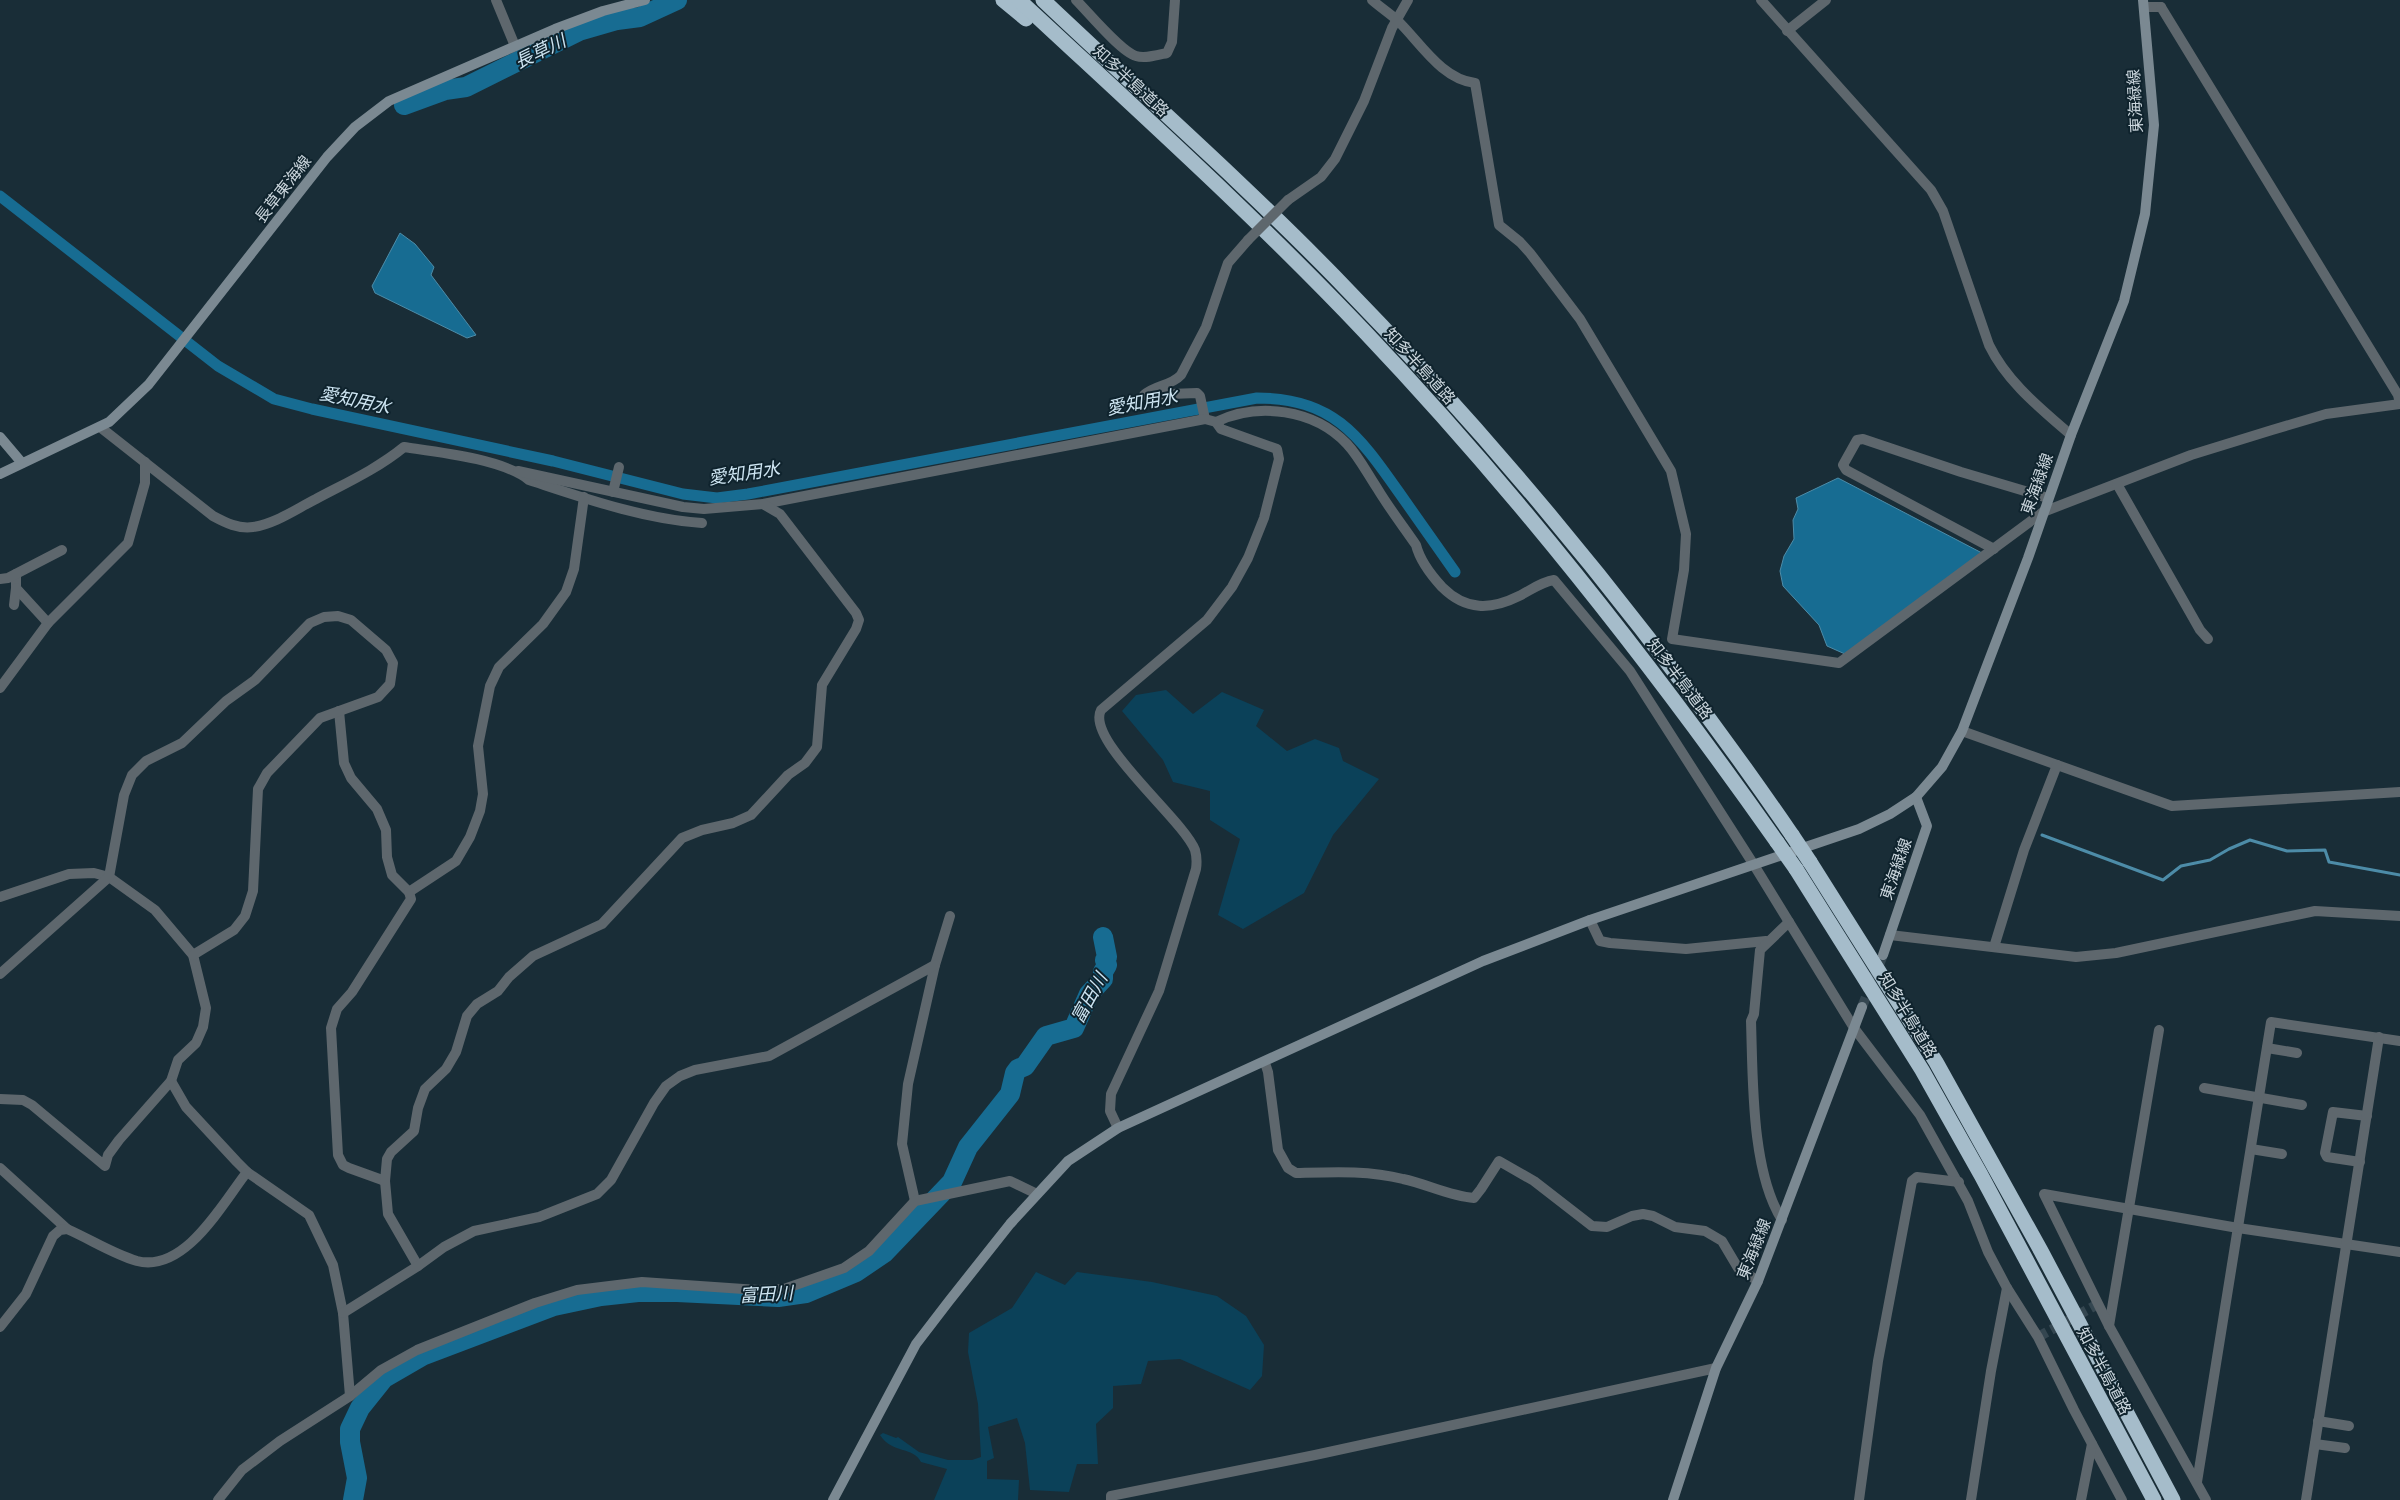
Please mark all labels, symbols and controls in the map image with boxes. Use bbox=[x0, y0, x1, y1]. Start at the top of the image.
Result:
water label: 長草川 bbox=[510, 27, 572, 74]
street label: 知多半島道路 bbox=[1088, 40, 1174, 122]
street label: 東海緑線 bbox=[2122, 68, 2148, 134]
street label: 長草東海線 bbox=[249, 150, 317, 228]
street label: 知多半島道路 bbox=[1379, 323, 1461, 409]
water label: 愛知用水 bbox=[317, 380, 395, 420]
water label: 愛知用水 bbox=[1104, 383, 1182, 421]
street label: 東海緑線 bbox=[2015, 450, 2059, 518]
water label: 愛知用水 bbox=[707, 455, 783, 490]
street label: 知多半島道路 bbox=[1642, 634, 1718, 724]
street label: 東海緑線 bbox=[1875, 835, 1917, 903]
water label: 富田川 bbox=[1065, 967, 1114, 1028]
street label: 知多半島道路 bbox=[1873, 968, 1943, 1062]
street label: 東海緑線 bbox=[1731, 1215, 1777, 1283]
water label: 富田川 bbox=[738, 1280, 796, 1308]
street label: 知多半島道路 bbox=[2071, 1323, 2137, 1419]

